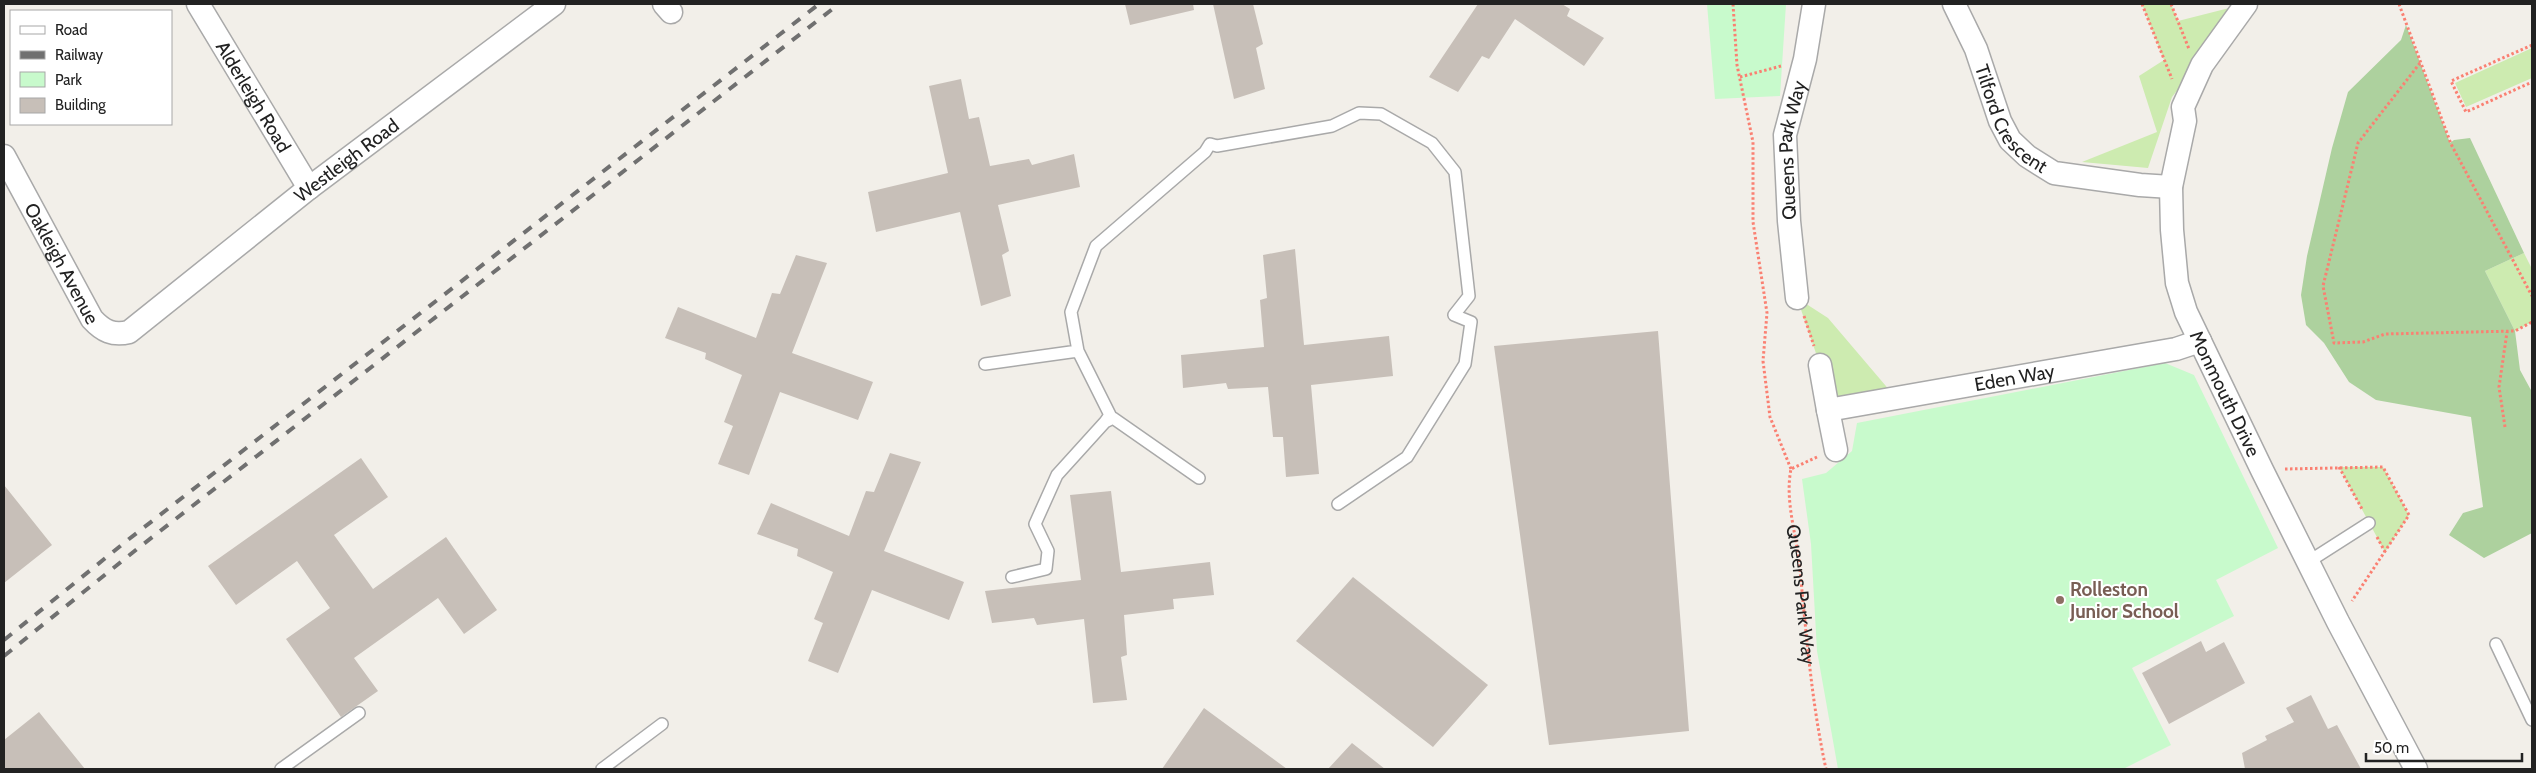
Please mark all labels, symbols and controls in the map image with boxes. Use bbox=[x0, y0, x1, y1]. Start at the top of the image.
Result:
legend bbox=[10, 10, 172, 125]
text: Road bbox=[55, 21, 88, 39]
street label: Alderleigh Road bbox=[211, 37, 296, 156]
text: Railway bbox=[55, 46, 104, 64]
street label: Tilford Crescent bbox=[1970, 62, 2052, 178]
text: Park bbox=[55, 71, 82, 89]
street label: Queens Park Way bbox=[1774, 78, 1811, 220]
text: Building bbox=[55, 96, 106, 114]
street label: Westleigh Road bbox=[290, 114, 403, 207]
street label: Oakleigh Avenue bbox=[19, 199, 104, 329]
street label: Monmouth Drive bbox=[2185, 327, 2265, 461]
street label: Eden Way bbox=[1973, 359, 2057, 396]
street label: Queens Park Way bbox=[1781, 523, 1820, 666]
place label: Rolleston Junior School bbox=[2069, 578, 2179, 623]
marker: Rolleston Junior School bbox=[2054, 594, 2066, 606]
scale bar bbox=[2366, 730, 2522, 762]
text: 50 m bbox=[2374, 739, 2409, 757]

